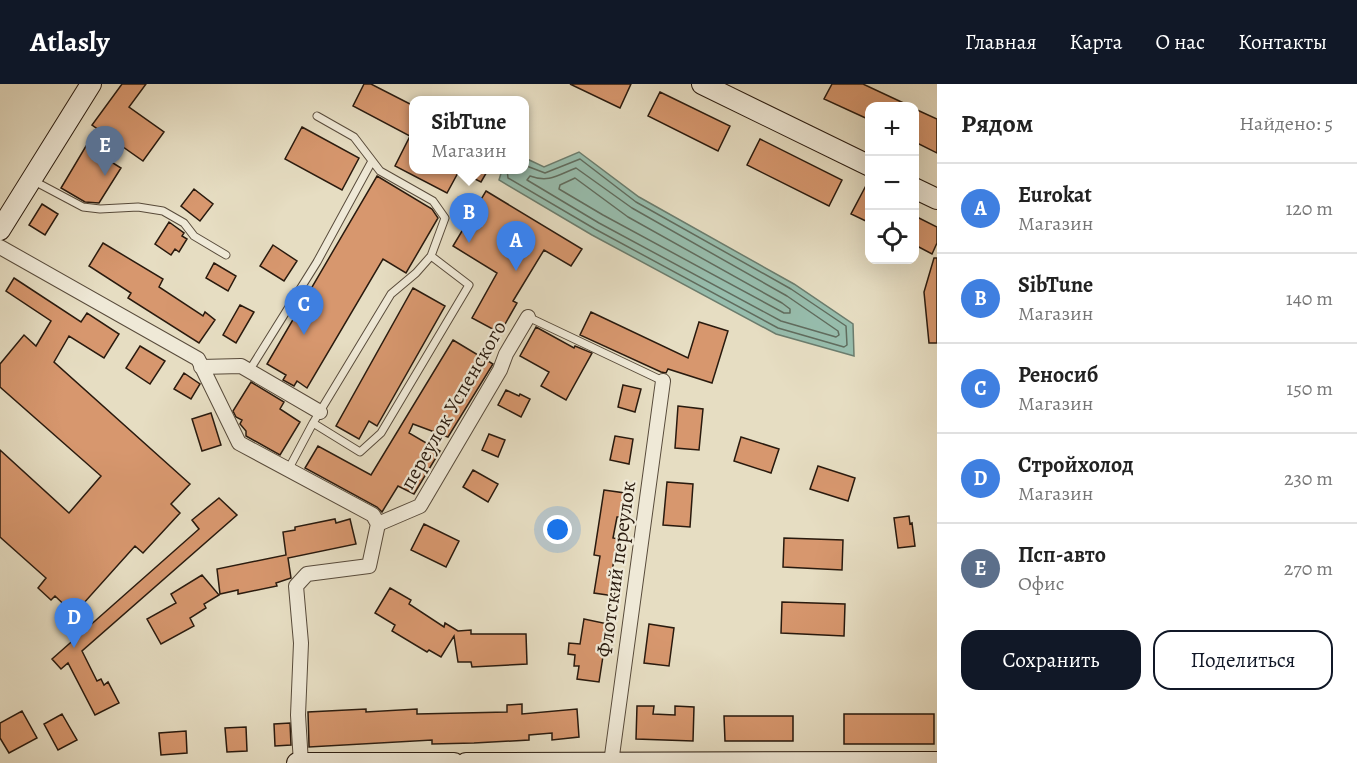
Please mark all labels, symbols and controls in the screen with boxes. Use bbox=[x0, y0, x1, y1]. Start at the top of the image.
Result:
text: Atlasly bbox=[30, 23, 109, 61]
text: Главная bbox=[965, 28, 1037, 56]
text: Карта bbox=[1070, 28, 1122, 56]
text: О нас bbox=[1155, 28, 1205, 56]
text: Контакты bbox=[1238, 28, 1327, 56]
popup bbox=[409, 96, 529, 174]
map controls bbox=[865, 102, 919, 264]
button: + bbox=[865, 102, 919, 156]
text: Рядом bbox=[961, 106, 1033, 141]
text: SibTune bbox=[431, 107, 506, 137]
text: Найдено: 5 bbox=[1239, 110, 1333, 137]
pin: E bbox=[86, 126, 124, 176]
text: Магазин bbox=[431, 137, 507, 164]
button: − bbox=[865, 156, 919, 210]
text: Eurokat bbox=[1018, 180, 1092, 210]
pin: B bbox=[450, 194, 488, 243]
text: A bbox=[974, 195, 987, 222]
text: 120 m bbox=[1285, 195, 1333, 222]
button: locate bbox=[865, 210, 919, 264]
text: Магазин bbox=[1018, 210, 1093, 237]
pin: A bbox=[496, 222, 536, 271]
text: SibTune bbox=[1018, 270, 1093, 300]
text: B bbox=[974, 285, 987, 312]
text: 140 m bbox=[1286, 285, 1333, 312]
pin: C bbox=[284, 286, 324, 335]
text: Магазин bbox=[1018, 300, 1093, 327]
street label: переулок Успенского bbox=[393, 315, 513, 495]
text: Реносиб bbox=[1018, 360, 1098, 390]
text: C bbox=[974, 375, 987, 402]
text: 150 m bbox=[1286, 375, 1333, 402]
text: Магазин bbox=[1018, 390, 1093, 417]
text: Стройхолод bbox=[1018, 450, 1134, 480]
text: D bbox=[974, 465, 987, 492]
text: 230 m bbox=[1284, 465, 1333, 492]
street label: Флотский переулок bbox=[590, 479, 642, 659]
text: Магазин bbox=[1018, 480, 1093, 507]
your location bbox=[543, 515, 572, 544]
text: Псп-авто bbox=[1018, 540, 1106, 570]
text: E bbox=[975, 555, 986, 582]
text: 270 m bbox=[1284, 555, 1333, 582]
text: Офис bbox=[1018, 570, 1064, 597]
pin: D bbox=[54, 598, 94, 648]
button: Сохранить bbox=[961, 630, 1141, 690]
button: Поделиться bbox=[1153, 630, 1333, 690]

